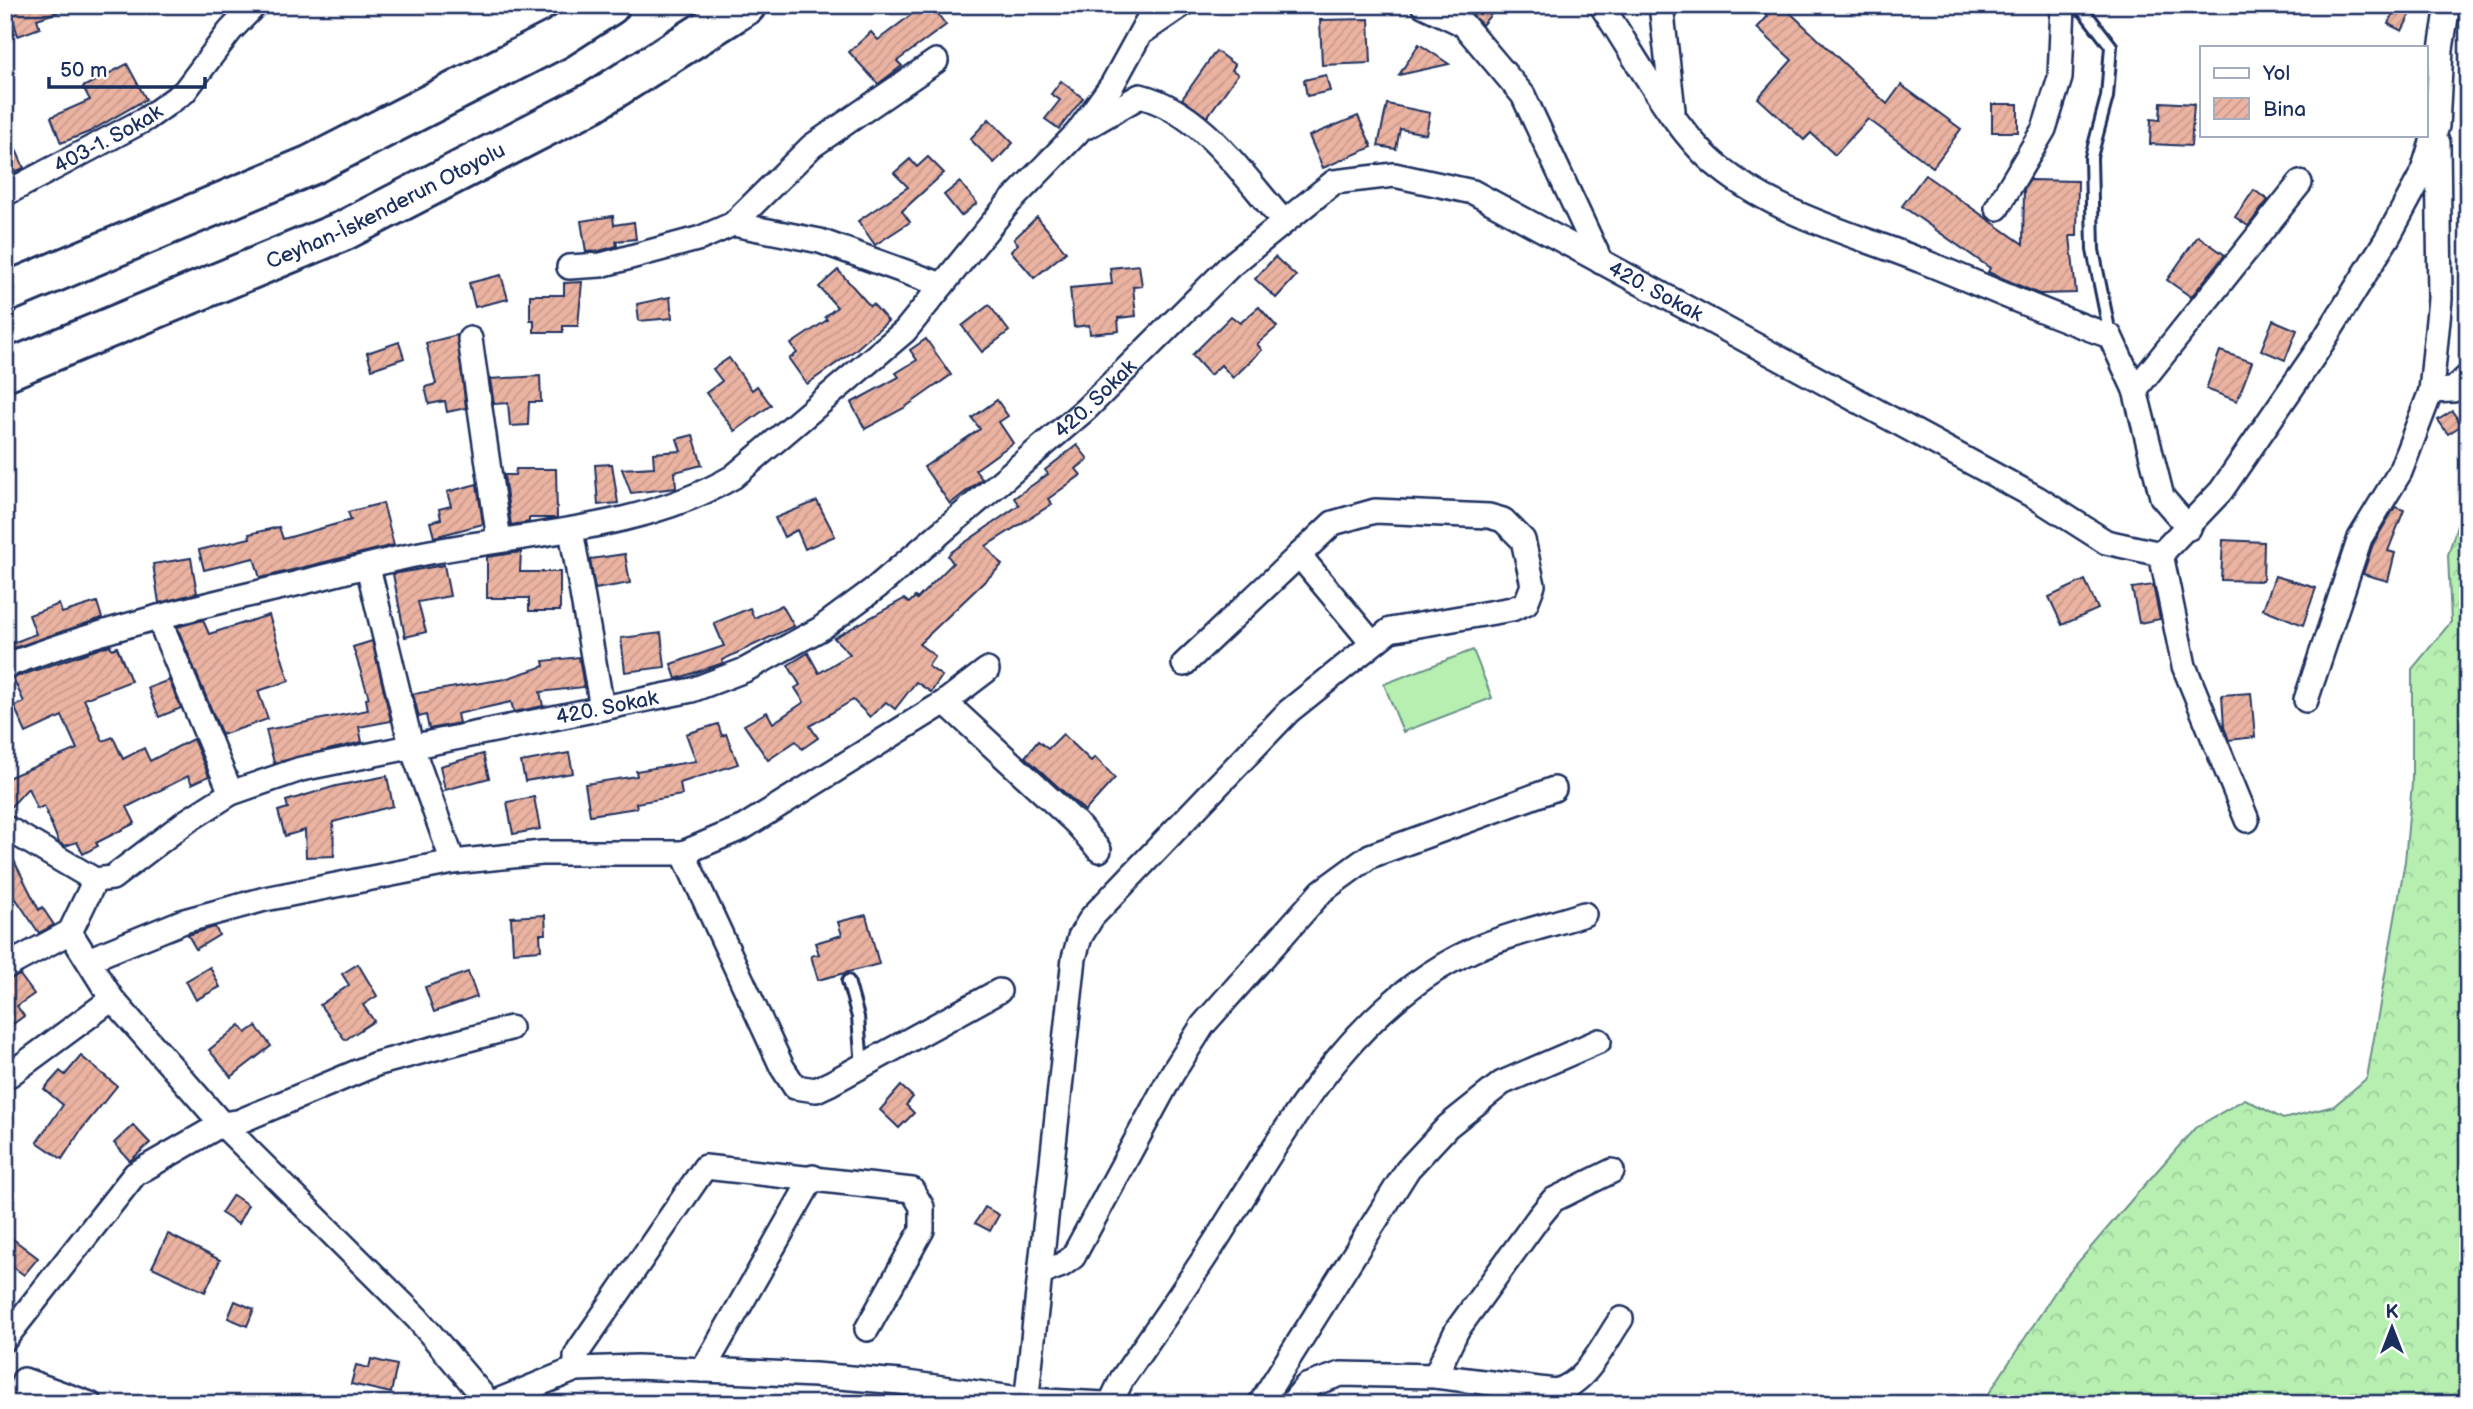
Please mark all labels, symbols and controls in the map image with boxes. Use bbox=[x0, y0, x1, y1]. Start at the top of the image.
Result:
scale bar bbox=[49, 46, 205, 90]
legend bbox=[2200, 46, 2428, 136]
text: 50 m bbox=[60, 58, 107, 83]
text: Yol bbox=[2262, 61, 2290, 86]
text: Bina bbox=[2263, 97, 2306, 122]
street label: 403-1. Sokak bbox=[49, 98, 168, 178]
street label: Ceyhan-İskenderun Otoyolu bbox=[262, 137, 509, 274]
street label: 420. Sokak bbox=[1604, 255, 1708, 327]
street label: 420. Sokak bbox=[1049, 353, 1142, 443]
street label: 420. Sokak bbox=[554, 685, 661, 730]
north arrow bbox=[2358, 1294, 2428, 1364]
text: K bbox=[2386, 1301, 2399, 1324]

